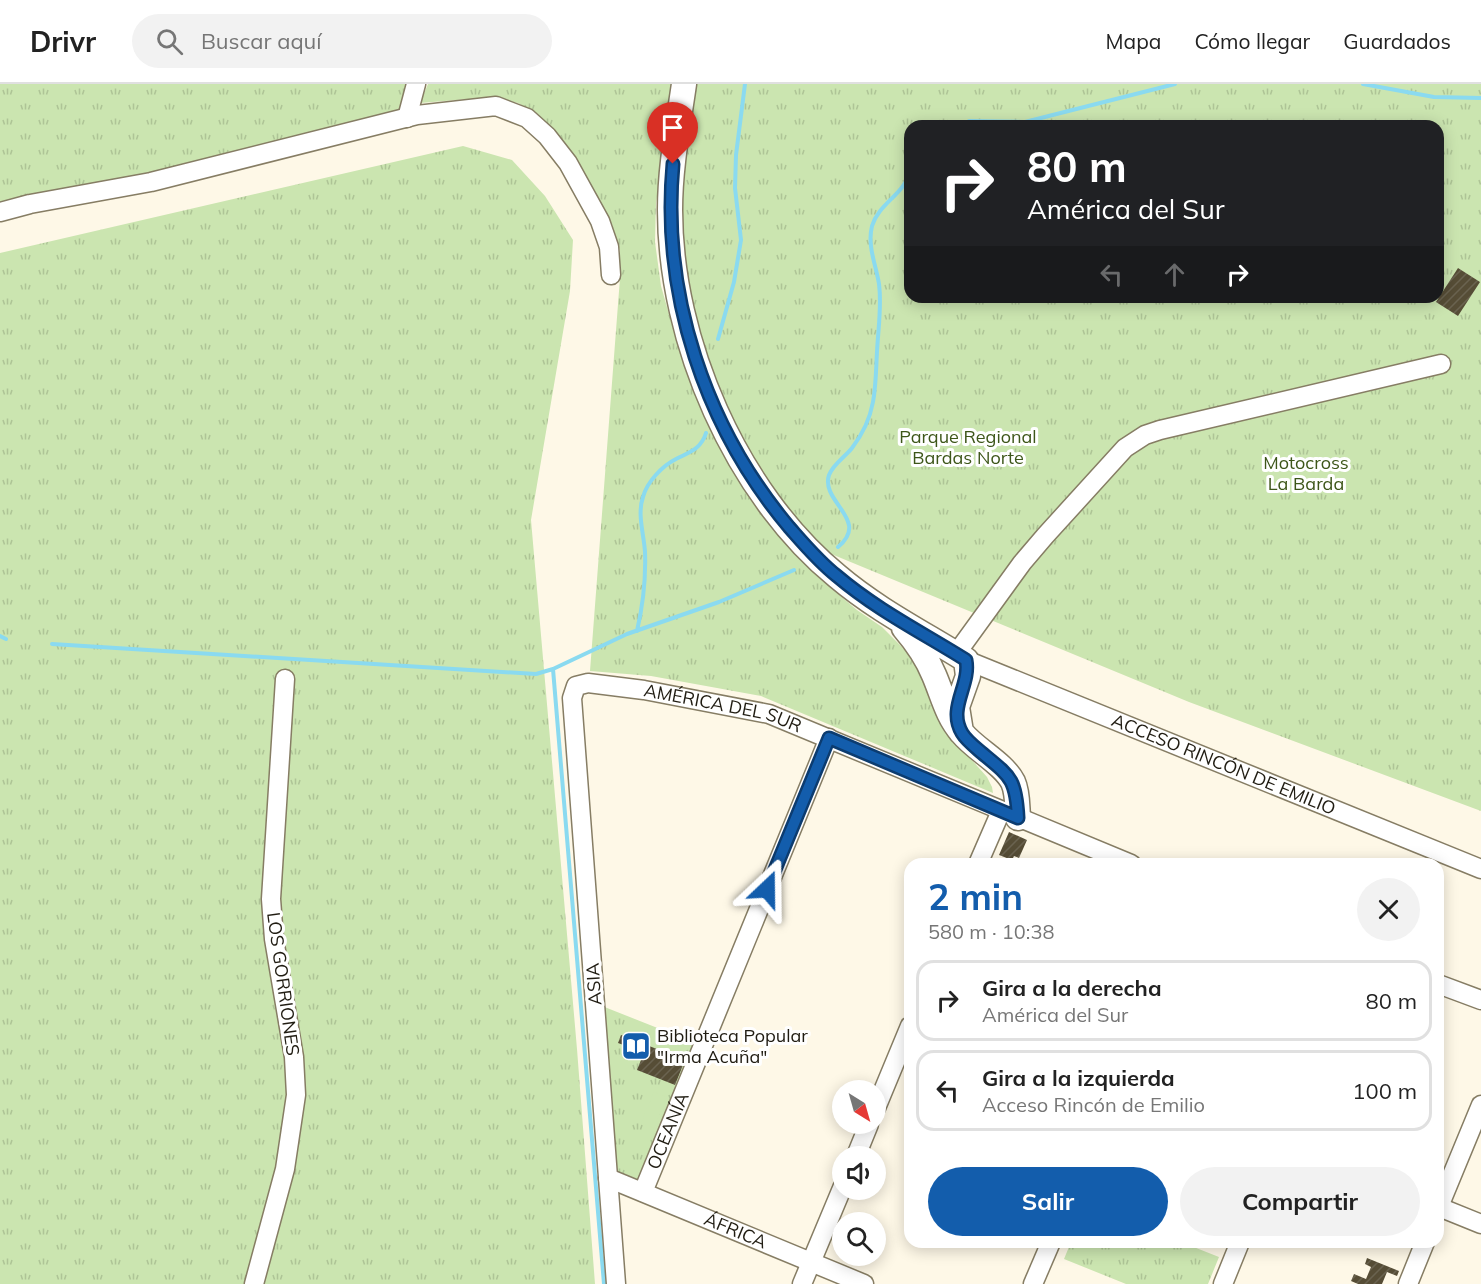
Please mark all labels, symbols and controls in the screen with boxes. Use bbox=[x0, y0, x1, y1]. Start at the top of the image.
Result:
search box bbox=[132, 14, 552, 68]
text: Drivr bbox=[30, 24, 96, 59]
icon: search bbox=[153, 25, 186, 58]
text: Buscar aquí bbox=[201, 27, 322, 55]
text: Mapa bbox=[1106, 28, 1161, 54]
text: Cómo llegar bbox=[1194, 28, 1310, 54]
text: Guardados bbox=[1343, 28, 1451, 54]
pin bbox=[647, 102, 698, 164]
icon: arrive bbox=[656, 111, 689, 144]
text: 80 m bbox=[1027, 140, 1127, 193]
icon: right bbox=[928, 144, 1006, 222]
text: América del Sur bbox=[1027, 192, 1225, 226]
icon: left bbox=[1095, 258, 1128, 291]
icon: ahead bbox=[1158, 258, 1191, 291]
icon: right bbox=[1221, 258, 1254, 291]
park label: Parque Regional Bardas Norte bbox=[899, 425, 1037, 469]
park label: Motocross La Barda bbox=[1263, 451, 1349, 495]
street label: AMÉRICA DEL SUR bbox=[642, 678, 805, 737]
street label: ACCESO RINCÓN DE EMILIO bbox=[1108, 708, 1339, 820]
position arrow bbox=[735, 857, 799, 921]
text: 2 min bbox=[928, 874, 1023, 919]
button: close bbox=[1357, 878, 1420, 941]
street label: LOS GORRIONES bbox=[262, 911, 305, 1057]
text: 580 m · 10:38 bbox=[928, 919, 1054, 944]
street label: ASIA bbox=[581, 962, 606, 1006]
text: Gira a la derecha bbox=[982, 974, 1162, 1002]
icon: right bbox=[931, 984, 964, 1017]
text: 80 m bbox=[1366, 987, 1417, 1015]
text: América del Sur bbox=[982, 1002, 1128, 1027]
place label: Biblioteca Popular "Irma Acuña" bbox=[657, 1024, 808, 1068]
library icon: Biblioteca Popular "Irma Acuña" bbox=[620, 1030, 652, 1062]
text: Gira a la izquierda bbox=[982, 1064, 1175, 1092]
icon: left bbox=[931, 1074, 964, 1107]
text: 100 m bbox=[1352, 1077, 1417, 1105]
north arrow bbox=[832, 1080, 886, 1134]
map controls bbox=[832, 1080, 886, 1266]
street label: OCEANÍA bbox=[642, 1089, 694, 1173]
text: Acceso Rincón de Emilio bbox=[982, 1092, 1205, 1117]
button: sound bbox=[832, 1146, 886, 1200]
button: Salir bbox=[928, 1167, 1168, 1236]
button: Compartir bbox=[1180, 1167, 1420, 1236]
street label: ÁFRICA bbox=[701, 1207, 770, 1254]
button: search bbox=[832, 1212, 886, 1266]

